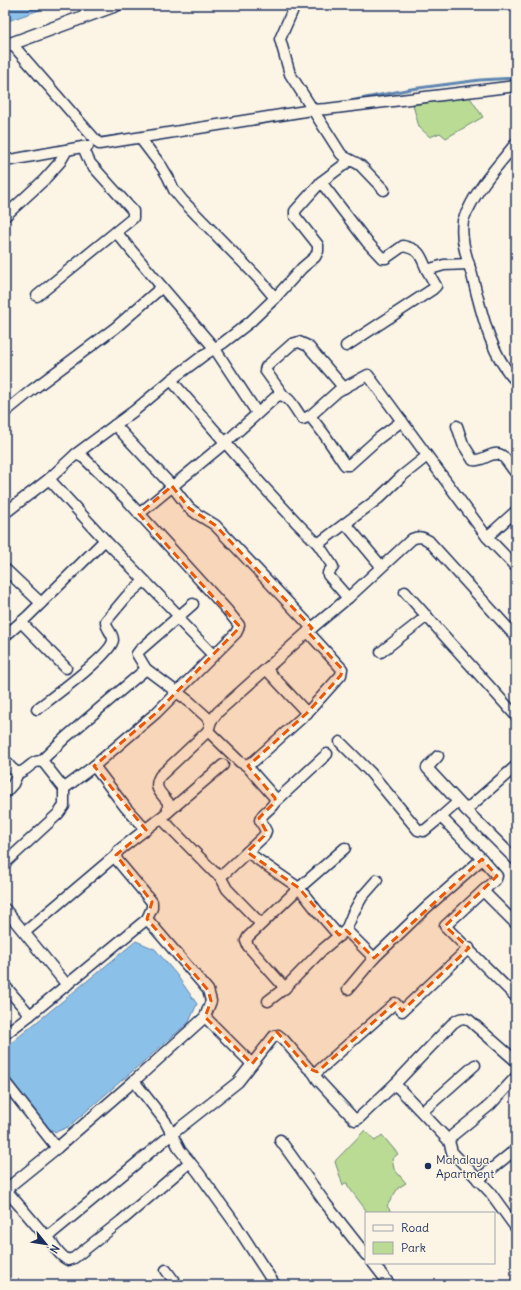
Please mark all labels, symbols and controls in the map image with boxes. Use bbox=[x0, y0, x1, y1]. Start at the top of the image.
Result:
place label: Mahalaya Apartment bbox=[436, 1152, 494, 1181]
marker: Mahalaya Apartment bbox=[423, 1161, 433, 1171]
legend bbox=[365, 1212, 495, 1264]
text: Road bbox=[401, 1220, 429, 1235]
north arrow bbox=[26, 1224, 66, 1264]
text: Park bbox=[401, 1240, 426, 1255]
text: N bbox=[47, 1242, 63, 1256]

